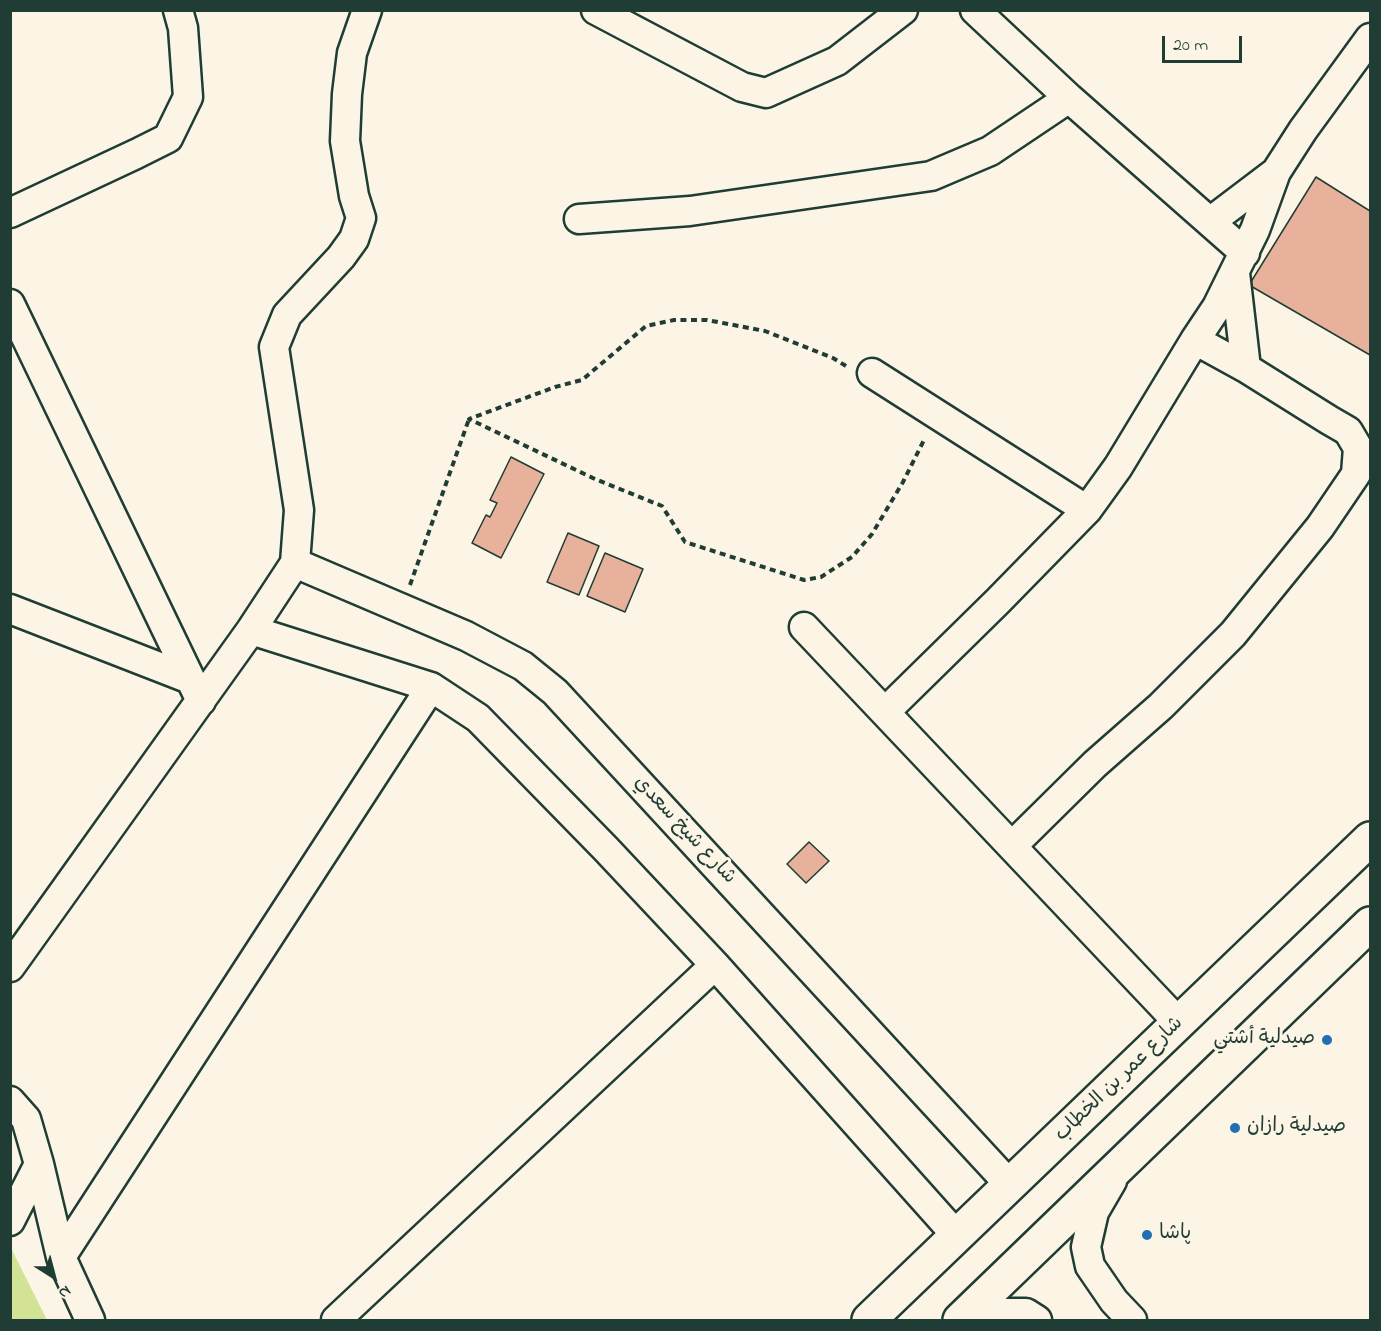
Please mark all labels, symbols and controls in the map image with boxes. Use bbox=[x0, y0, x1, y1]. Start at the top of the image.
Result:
scale bar bbox=[1165, 24, 1244, 62]
text: 20 m bbox=[1173, 33, 1208, 59]
street label: شارع شيخ سعدي bbox=[628, 772, 740, 890]
street label: شارع عمر بن الخطاب bbox=[1051, 1013, 1189, 1147]
place label: صيدلية أشتي bbox=[1213, 1028, 1315, 1052]
marker: صيدلية أشتي bbox=[1320, 1033, 1334, 1047]
place label: صيدلية رازان bbox=[1247, 1116, 1346, 1140]
marker: صيدلية رازان bbox=[1228, 1121, 1242, 1135]
place label: پاشا bbox=[1159, 1223, 1191, 1247]
marker: پاشا bbox=[1140, 1228, 1154, 1242]
north arrow bbox=[24, 1247, 84, 1307]
text: N bbox=[53, 1279, 76, 1304]

